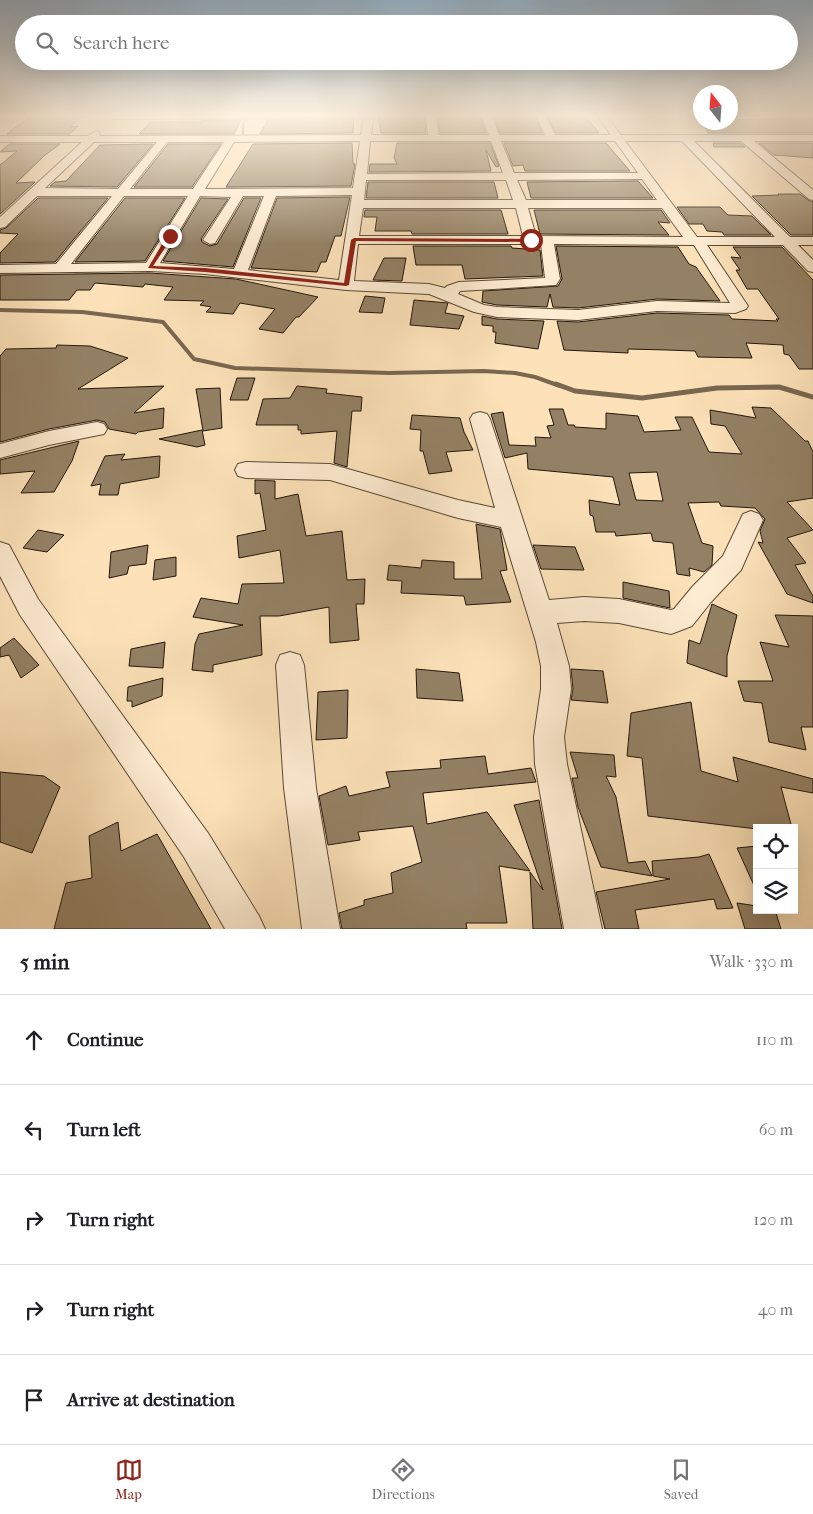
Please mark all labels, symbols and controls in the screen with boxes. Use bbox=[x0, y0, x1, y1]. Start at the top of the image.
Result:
search box bbox=[15, 15, 798, 70]
icon: search bbox=[33, 29, 61, 57]
text: Search here bbox=[73, 32, 169, 54]
north arrow bbox=[693, 85, 738, 130]
route end bbox=[159, 225, 182, 248]
route start bbox=[520, 229, 543, 252]
map controls bbox=[753, 824, 798, 914]
button: locate bbox=[753, 824, 798, 869]
button: layers bbox=[753, 869, 798, 914]
text: 5 min bbox=[20, 950, 69, 974]
text: Walk · 330 m bbox=[710, 952, 793, 971]
icon: ahead bbox=[20, 1026, 48, 1054]
text: Continue bbox=[67, 1029, 143, 1051]
text: 110 m bbox=[756, 1030, 793, 1049]
icon: left bbox=[20, 1116, 48, 1144]
text: Turn left bbox=[67, 1119, 141, 1141]
text: 60 m bbox=[759, 1120, 793, 1139]
icon: right bbox=[20, 1206, 48, 1234]
text: Turn right bbox=[67, 1209, 154, 1231]
text: 120 m bbox=[754, 1210, 793, 1229]
icon: right bbox=[20, 1296, 48, 1324]
text: Turn right bbox=[67, 1299, 154, 1321]
text: 40 m bbox=[758, 1300, 793, 1319]
icon: arrive bbox=[20, 1386, 48, 1414]
text: Arrive at destination bbox=[67, 1389, 235, 1411]
tab: Map bbox=[115, 1456, 143, 1503]
tab: Directions bbox=[372, 1456, 435, 1503]
tab: Saved bbox=[664, 1456, 698, 1503]

